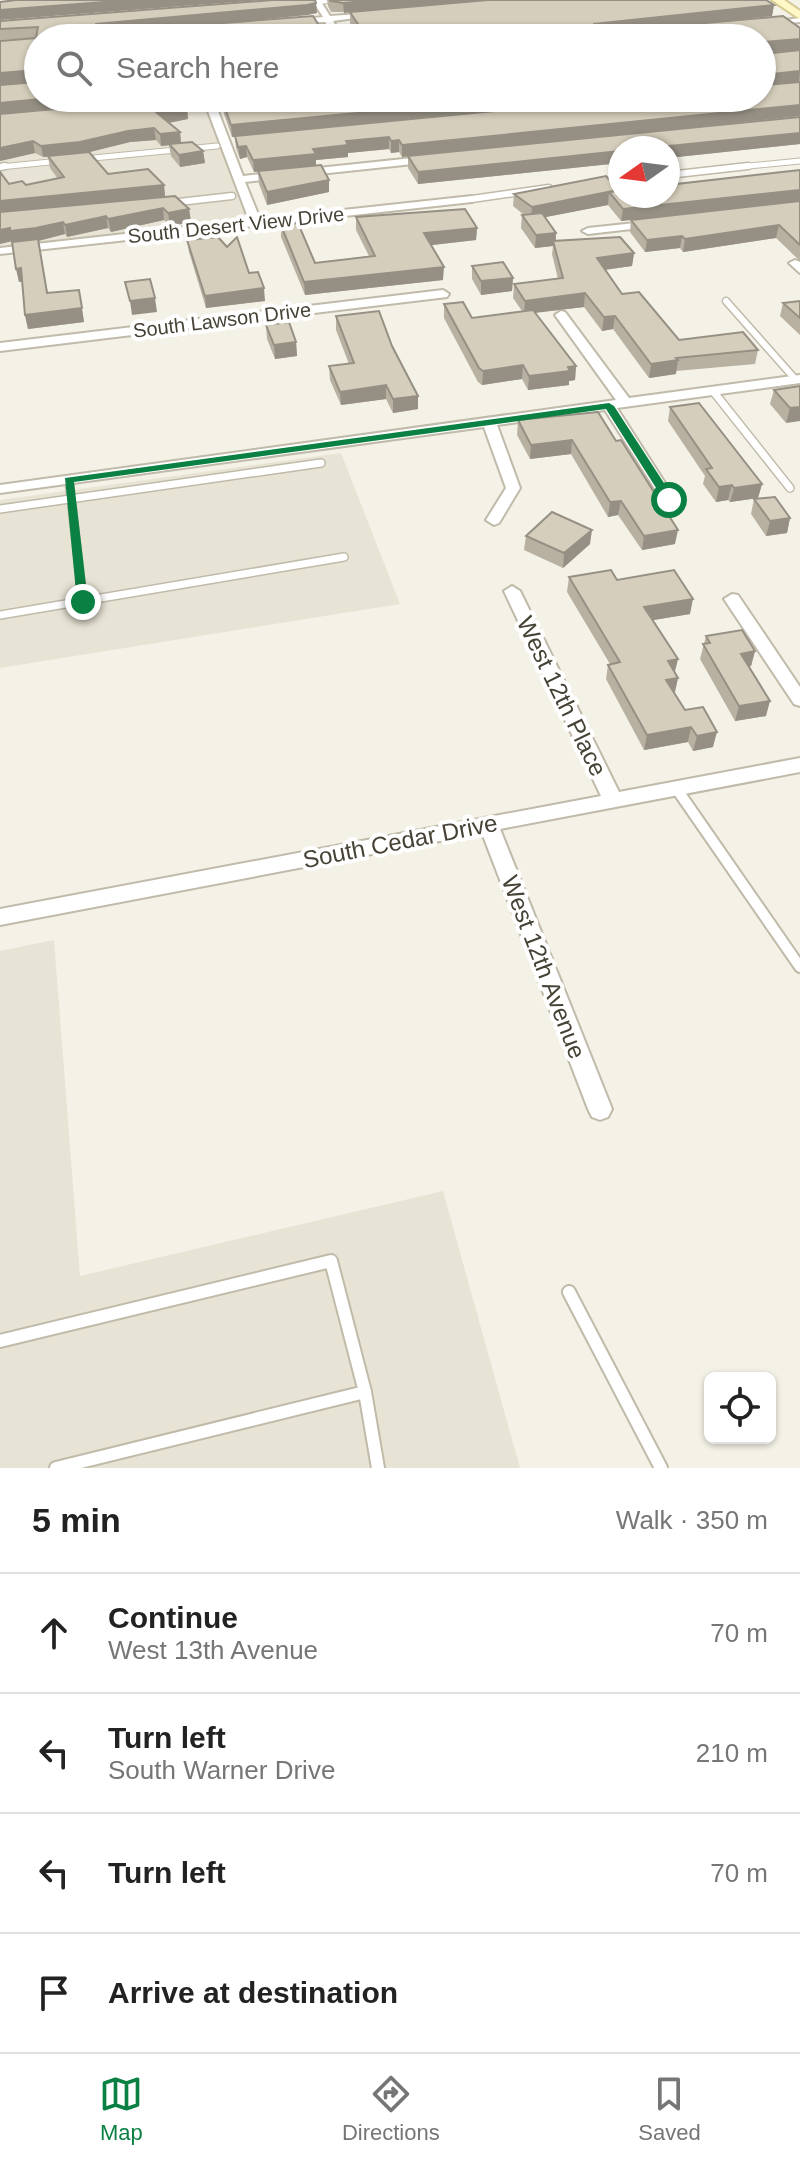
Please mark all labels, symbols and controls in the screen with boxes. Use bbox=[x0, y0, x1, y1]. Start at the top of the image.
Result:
search box bbox=[24, 24, 776, 112]
icon: search bbox=[52, 46, 96, 90]
text: Search here bbox=[116, 51, 279, 84]
north arrow bbox=[608, 136, 680, 208]
street label: South Desert View Drive bbox=[127, 203, 345, 247]
street label: South Lawson Drive bbox=[132, 298, 312, 342]
route start bbox=[651, 482, 687, 518]
route end bbox=[65, 584, 101, 620]
street label: West 12th Place bbox=[512, 612, 612, 780]
street label: South Cedar Drive bbox=[301, 809, 499, 873]
street label: West 12th Avenue bbox=[497, 872, 591, 1062]
map controls bbox=[704, 1372, 776, 1444]
button: locate bbox=[704, 1372, 776, 1444]
text: 5 min bbox=[32, 1501, 121, 1539]
text: Walk · 350 m bbox=[616, 1505, 768, 1535]
text: Continue bbox=[108, 1601, 238, 1634]
icon: ahead bbox=[32, 1611, 76, 1655]
text: 70 m bbox=[710, 1618, 768, 1648]
text: West 13th Avenue bbox=[108, 1635, 318, 1665]
text: Turn left bbox=[108, 1721, 226, 1754]
icon: left bbox=[32, 1731, 76, 1775]
text: 210 m bbox=[696, 1738, 768, 1768]
text: South Warner Drive bbox=[108, 1755, 335, 1785]
icon: left bbox=[32, 1851, 76, 1895]
text: Turn left bbox=[108, 1856, 226, 1889]
text: 70 m bbox=[710, 1858, 768, 1888]
icon: arrive bbox=[32, 1971, 76, 2015]
text: Arrive at destination bbox=[108, 1976, 398, 2009]
tab: Map bbox=[99, 2072, 143, 2146]
tab: Directions bbox=[342, 2072, 440, 2146]
tab: Saved bbox=[638, 2072, 701, 2146]

